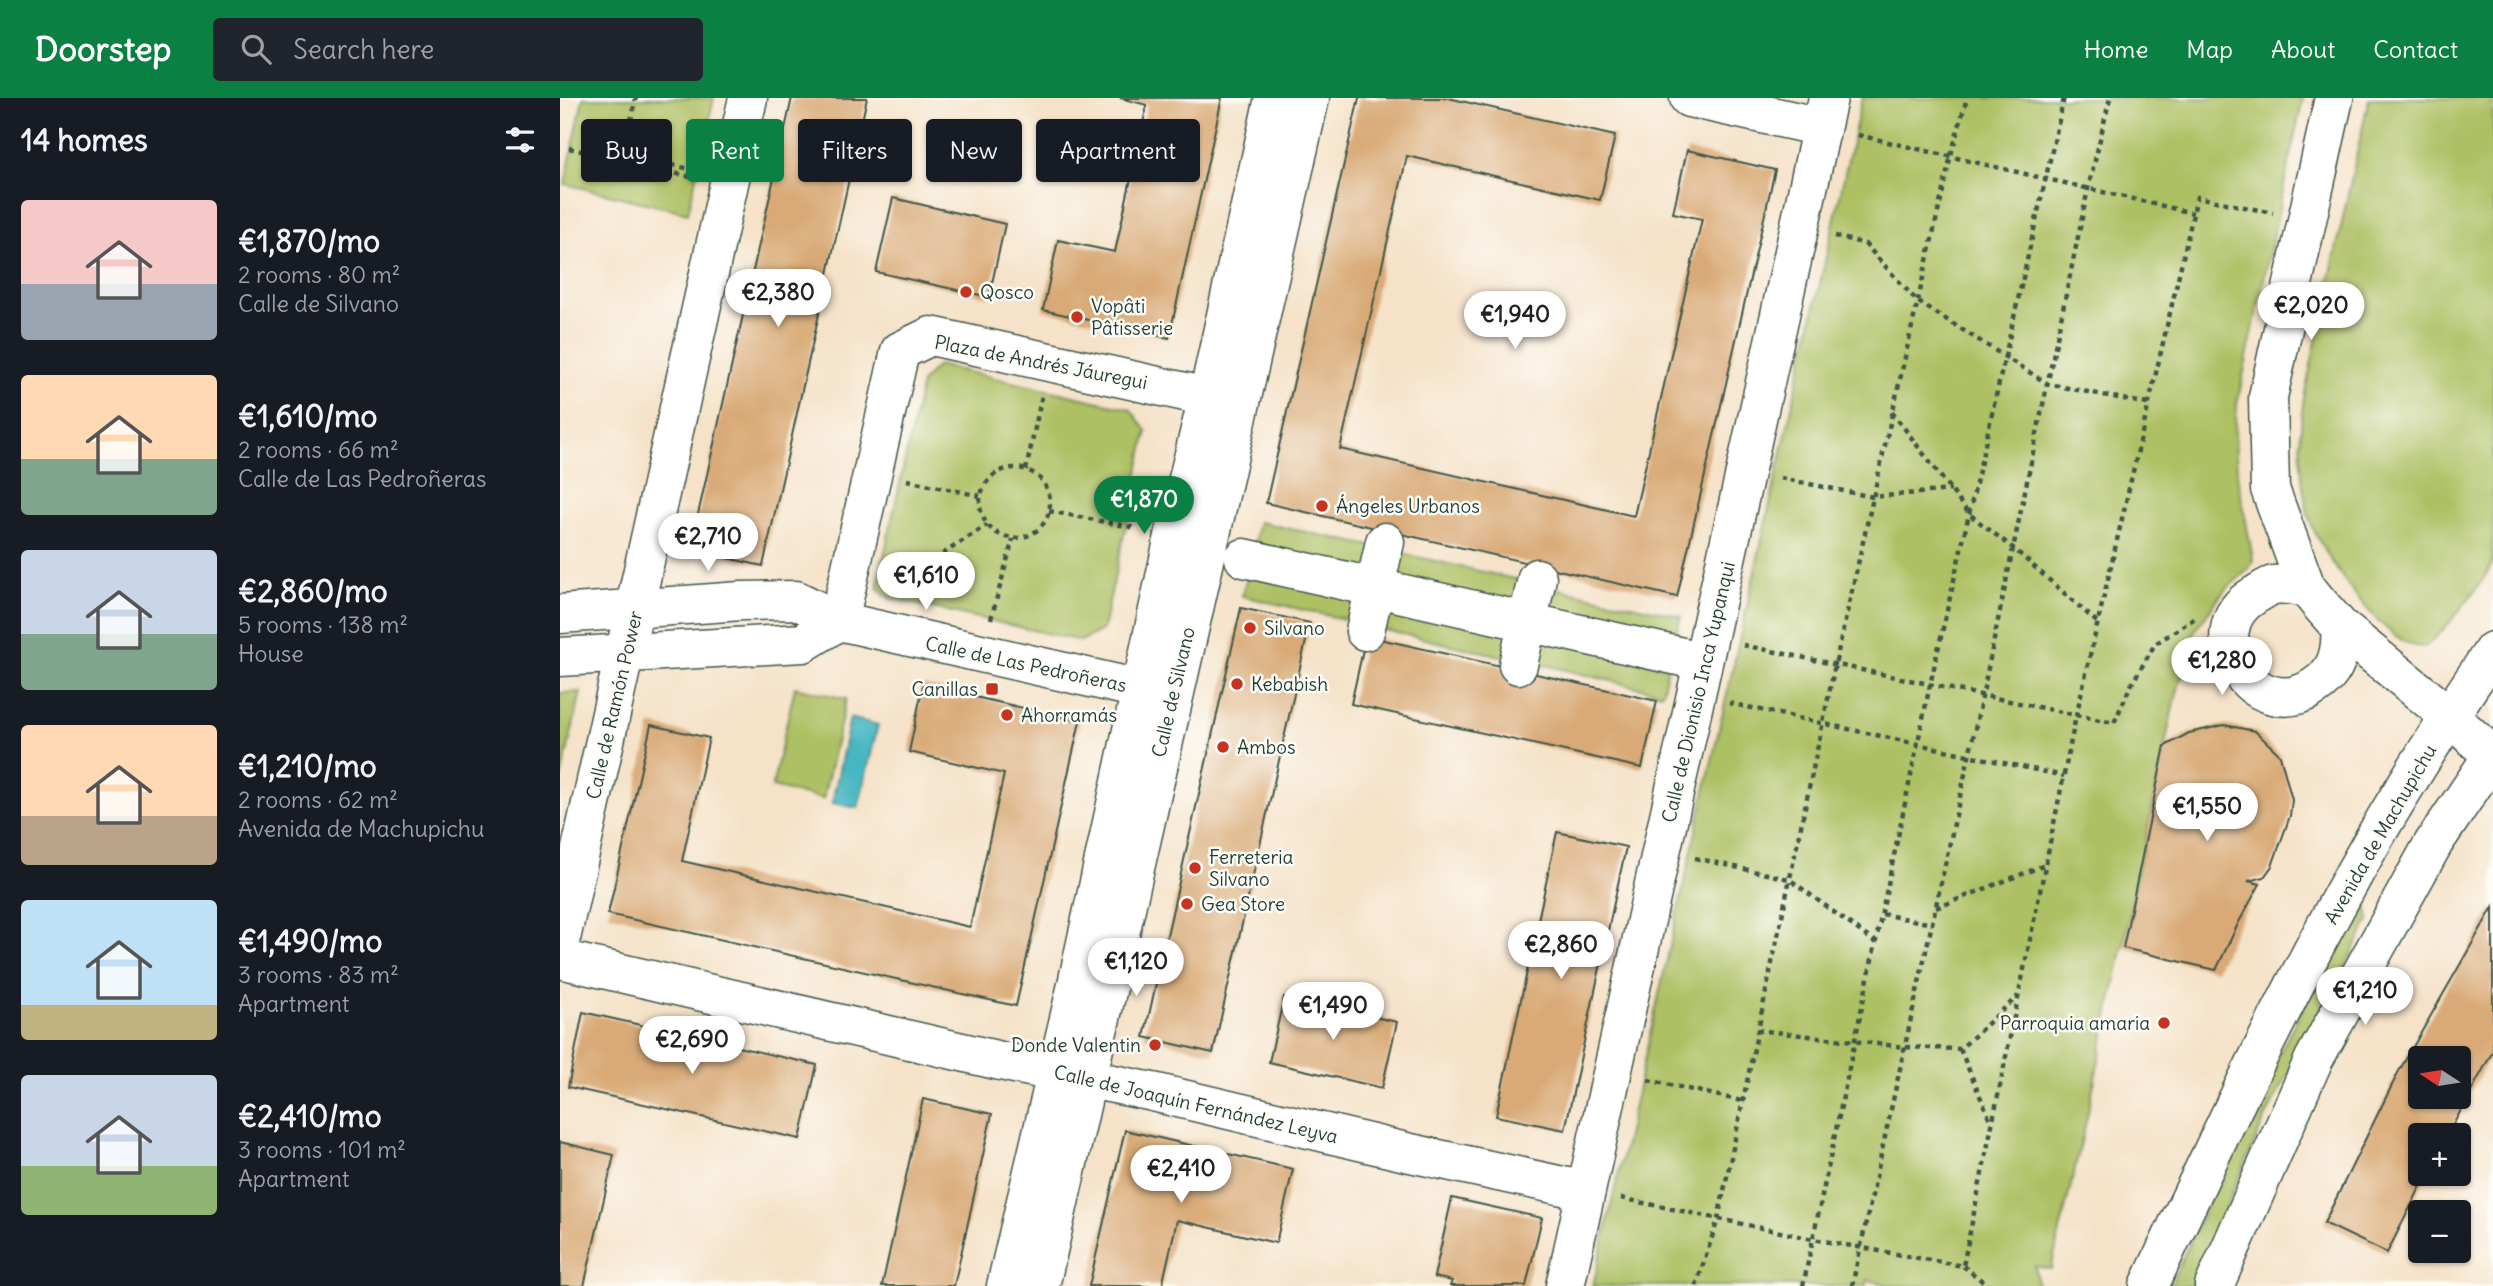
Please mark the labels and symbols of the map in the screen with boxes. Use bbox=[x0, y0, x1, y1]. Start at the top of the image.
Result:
pin: €2,380 bbox=[721, 270, 835, 329]
place label: Qosco bbox=[980, 280, 1034, 304]
pin: €2,020 bbox=[2254, 282, 2368, 342]
marker: Qosco bbox=[958, 284, 974, 300]
pin: €1,940 bbox=[1458, 292, 1572, 351]
place label: Vopâti Pâtisserie bbox=[1091, 294, 1173, 340]
marker: Vopâti Pâtisserie bbox=[1069, 309, 1085, 325]
street label: Plaza de Andrés Jáuregui bbox=[932, 330, 1150, 394]
pin: €1,870 bbox=[1087, 476, 1201, 536]
place label: Ángeles Urbanos bbox=[1336, 494, 1480, 518]
marker: Ángeles Urbanos bbox=[1314, 498, 1330, 514]
pin: €2,710 bbox=[651, 514, 765, 573]
pin: €1,610 bbox=[869, 552, 983, 612]
street label: Calle de Dionisio Inca Yupanqui bbox=[1656, 559, 1740, 825]
street label: Calle de Ramón Power bbox=[581, 608, 647, 802]
place label: Silvano bbox=[1264, 616, 1325, 640]
marker: Silvano bbox=[1242, 620, 1258, 636]
street label: Calle de Silvano bbox=[1146, 624, 1200, 760]
street label: Calle de Las Pedroñeras bbox=[923, 631, 1129, 697]
pin: €1,280 bbox=[2165, 638, 2279, 697]
place label: Kebabish bbox=[1251, 672, 1328, 696]
marker: Kebabish bbox=[1229, 676, 1245, 692]
place label: Canillas bbox=[912, 677, 978, 701]
marker: Canillas bbox=[984, 681, 1000, 697]
place label: Ahorramás bbox=[1021, 703, 1117, 727]
marker: Ahorramás bbox=[999, 707, 1015, 723]
place label: Ambos bbox=[1237, 735, 1296, 759]
marker: Ambos bbox=[1215, 739, 1231, 755]
street label: Avenida de Machupichu bbox=[2319, 740, 2441, 928]
pin: €1,550 bbox=[2150, 784, 2264, 843]
place label: Ferreteria Silvano bbox=[1209, 845, 1294, 891]
marker: Ferreteria Silvano bbox=[1187, 860, 1203, 876]
place label: Gea Store bbox=[1201, 892, 1285, 916]
marker: Gea Store bbox=[1179, 896, 1195, 912]
pin: €2,860 bbox=[1504, 922, 1618, 981]
pin: €1,120 bbox=[1079, 939, 1193, 998]
pin: €1,210 bbox=[2308, 968, 2422, 1027]
pin: €1,490 bbox=[1276, 982, 1390, 1042]
place label: Parroquia amaria bbox=[2000, 1011, 2150, 1035]
marker: Parroquia amaria bbox=[2156, 1015, 2172, 1031]
pin: €2,690 bbox=[635, 1016, 749, 1076]
place label: Donde Valentin bbox=[1011, 1033, 1141, 1057]
marker: Donde Valentin bbox=[1147, 1037, 1163, 1053]
north arrow bbox=[2408, 1046, 2471, 1110]
street label: Calle de Joaquín Fernández Leyva bbox=[1052, 1060, 1341, 1148]
pin: €2,410 bbox=[1124, 1146, 1238, 1205]

